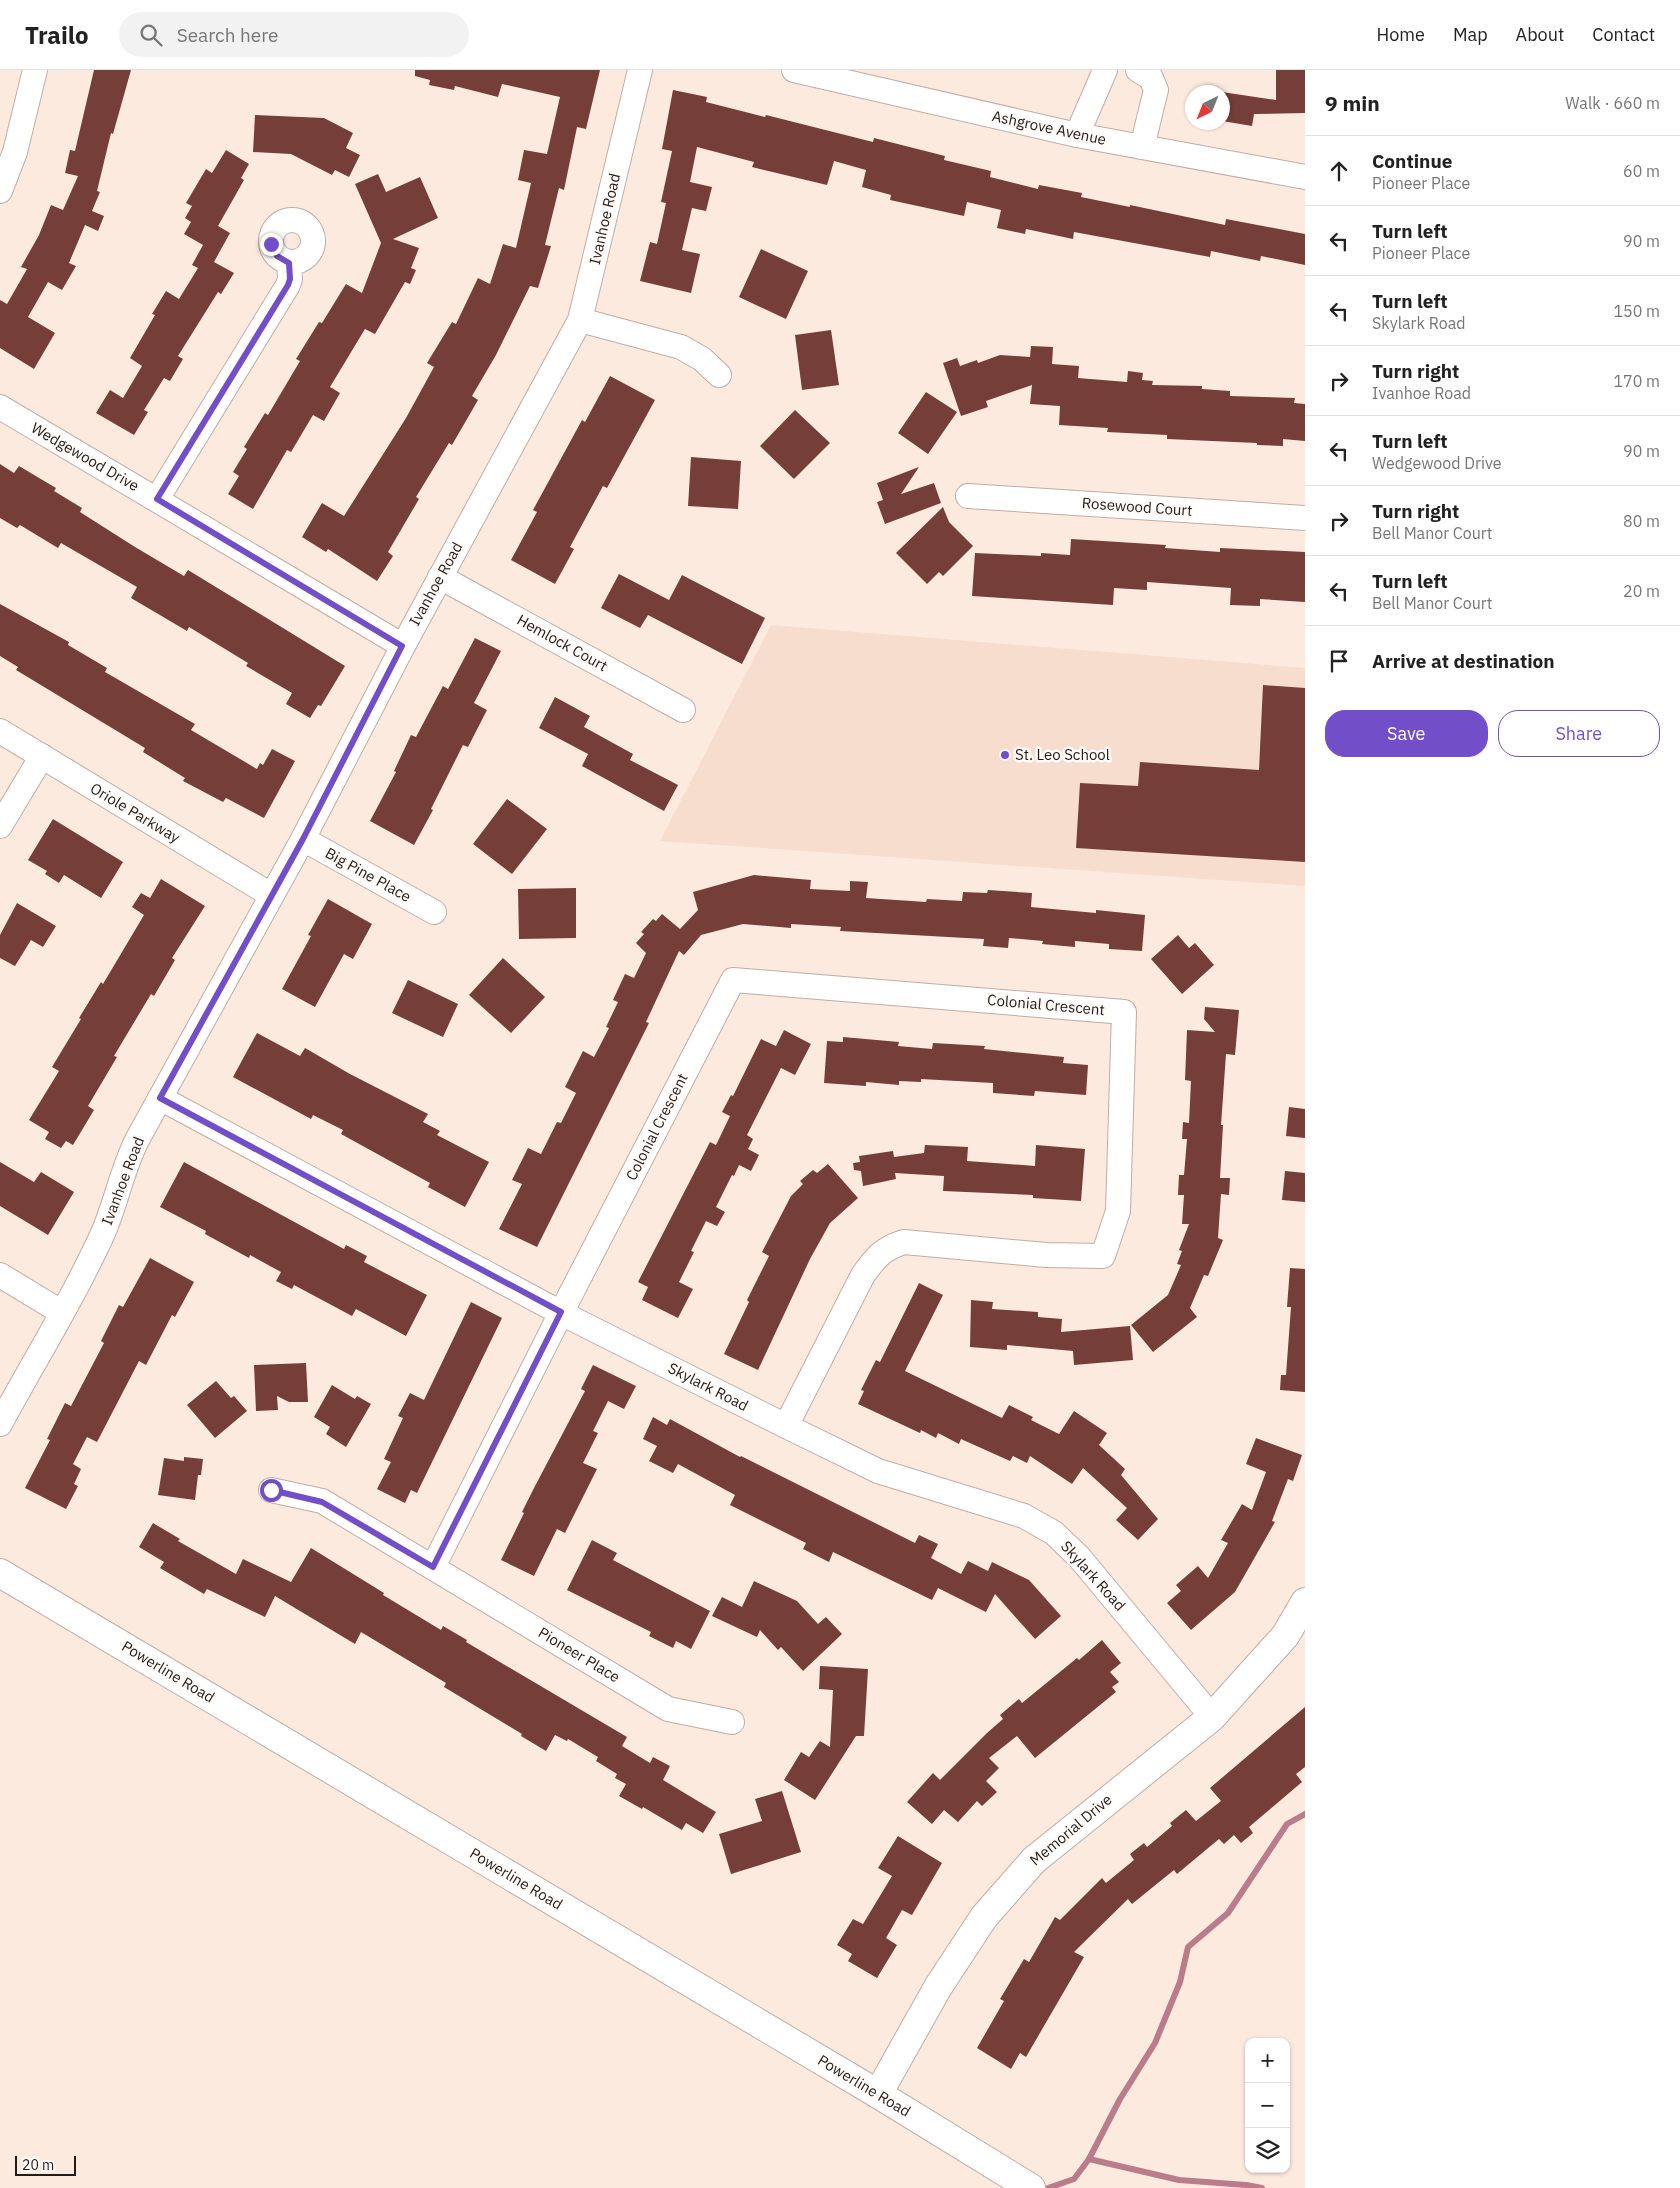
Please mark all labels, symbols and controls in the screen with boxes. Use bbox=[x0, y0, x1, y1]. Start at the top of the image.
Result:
search box bbox=[119, 12, 469, 57]
text: Trailo bbox=[25, 19, 89, 51]
icon: search bbox=[137, 21, 165, 49]
text: Search here bbox=[177, 23, 278, 47]
text: Home bbox=[1377, 23, 1425, 46]
text: Map bbox=[1453, 23, 1488, 46]
text: About bbox=[1516, 23, 1564, 46]
text: Contact bbox=[1592, 23, 1655, 46]
north arrow bbox=[1185, 85, 1230, 130]
text: 9 min bbox=[1325, 89, 1380, 117]
text: Walk · 660 m bbox=[1565, 93, 1660, 113]
street label: Ashgrove Avenue bbox=[990, 106, 1108, 149]
text: Continue bbox=[1372, 149, 1452, 173]
icon: ahead bbox=[1325, 157, 1353, 185]
text: 60 m bbox=[1623, 161, 1660, 181]
street label: Ivanhoe Road bbox=[585, 171, 624, 266]
text: Pioneer Place bbox=[1372, 173, 1470, 193]
text: Turn left bbox=[1372, 219, 1448, 243]
icon: left bbox=[1325, 227, 1353, 255]
text: 90 m bbox=[1623, 231, 1660, 251]
route end bbox=[260, 233, 283, 256]
text: Pioneer Place bbox=[1372, 243, 1470, 263]
text: Turn left bbox=[1372, 289, 1448, 313]
icon: left bbox=[1325, 297, 1353, 325]
text: 150 m bbox=[1613, 301, 1660, 321]
text: Skylark Road bbox=[1372, 313, 1465, 333]
text: Turn right bbox=[1372, 359, 1459, 383]
icon: right bbox=[1325, 367, 1353, 395]
text: 170 m bbox=[1613, 371, 1660, 391]
text: Ivanhoe Road bbox=[1372, 383, 1471, 403]
street label: Wedgewood Drive bbox=[28, 418, 143, 495]
text: Turn left bbox=[1372, 429, 1448, 453]
icon: left bbox=[1325, 437, 1353, 465]
text: 90 m bbox=[1623, 441, 1660, 461]
text: Wedgewood Drive bbox=[1372, 453, 1501, 473]
street label: Rosewood Court bbox=[1081, 493, 1193, 520]
text: Turn right bbox=[1372, 499, 1459, 523]
icon: right bbox=[1325, 507, 1353, 535]
text: 80 m bbox=[1623, 511, 1660, 531]
text: Bell Manor Court bbox=[1372, 523, 1492, 543]
street label: Ivanhoe Road bbox=[405, 538, 466, 629]
text: Turn left bbox=[1372, 569, 1448, 593]
icon: left bbox=[1325, 577, 1353, 605]
text: 20 m bbox=[1623, 581, 1660, 601]
text: Bell Manor Court bbox=[1372, 593, 1492, 613]
street label: Hemlock Court bbox=[514, 610, 611, 675]
icon: arrive bbox=[1325, 647, 1353, 675]
text: Arrive at destination bbox=[1372, 649, 1555, 673]
button: Save bbox=[1325, 710, 1488, 757]
button: Share bbox=[1498, 710, 1660, 757]
place label: St. Leo School bbox=[1015, 745, 1110, 764]
marker: St. Leo School bbox=[999, 749, 1011, 761]
street label: Oriole Parkway bbox=[87, 778, 184, 847]
street label: Big Pine Place bbox=[322, 843, 414, 906]
street label: Colonial Crescent bbox=[987, 990, 1106, 1019]
street label: Colonial Crescent bbox=[621, 1070, 692, 1184]
street label: Ivanhoe Road bbox=[97, 1134, 148, 1228]
street label: Skylark Road bbox=[665, 1358, 752, 1415]
route start bbox=[260, 1479, 283, 1502]
street label: Skylark Road bbox=[1057, 1537, 1130, 1615]
street label: Pioneer Place bbox=[535, 1623, 624, 1686]
street label: Powerline Road bbox=[118, 1636, 218, 1707]
street label: Memorial Drive bbox=[1026, 1790, 1116, 1870]
street label: Powerline Road bbox=[466, 1843, 566, 1914]
map controls bbox=[1245, 2038, 1290, 2173]
button: + bbox=[1245, 2038, 1290, 2083]
street label: Powerline Road bbox=[814, 2050, 914, 2121]
button: − bbox=[1245, 2083, 1290, 2128]
button: layers bbox=[1245, 2128, 1290, 2173]
scale bar bbox=[15, 2153, 76, 2176]
text: 20 m bbox=[22, 2156, 54, 2174]

